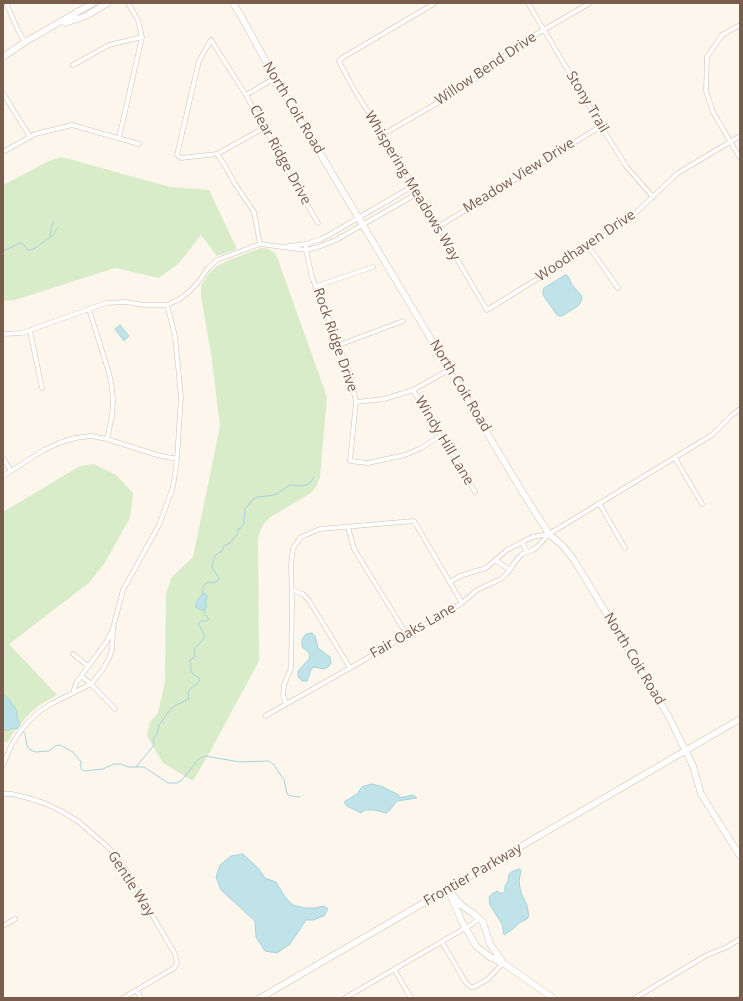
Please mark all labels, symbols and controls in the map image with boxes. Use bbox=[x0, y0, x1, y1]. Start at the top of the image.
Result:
street label: Willow Bend Drive bbox=[432, 29, 540, 109]
street label: North Coit Road bbox=[259, 59, 327, 157]
street label: Stony Trail bbox=[562, 68, 612, 136]
street label: Clear Ridge Drive bbox=[246, 102, 314, 208]
street label: Whispering Meadows Way bbox=[361, 108, 463, 264]
street label: Meadow View Drive bbox=[460, 135, 578, 217]
street label: Woodhaven Drive bbox=[533, 207, 639, 285]
street label: Rock Ridge Drive bbox=[309, 286, 361, 394]
street label: North Coit Road bbox=[426, 337, 494, 435]
street label: Windy Hill Lane bbox=[411, 394, 477, 488]
street label: Fair Oaks Lane bbox=[367, 600, 459, 662]
street label: North Coit Road bbox=[600, 610, 668, 708]
street label: Frontier Parkway bbox=[421, 840, 525, 910]
street label: Gentle Way bbox=[104, 848, 158, 920]

